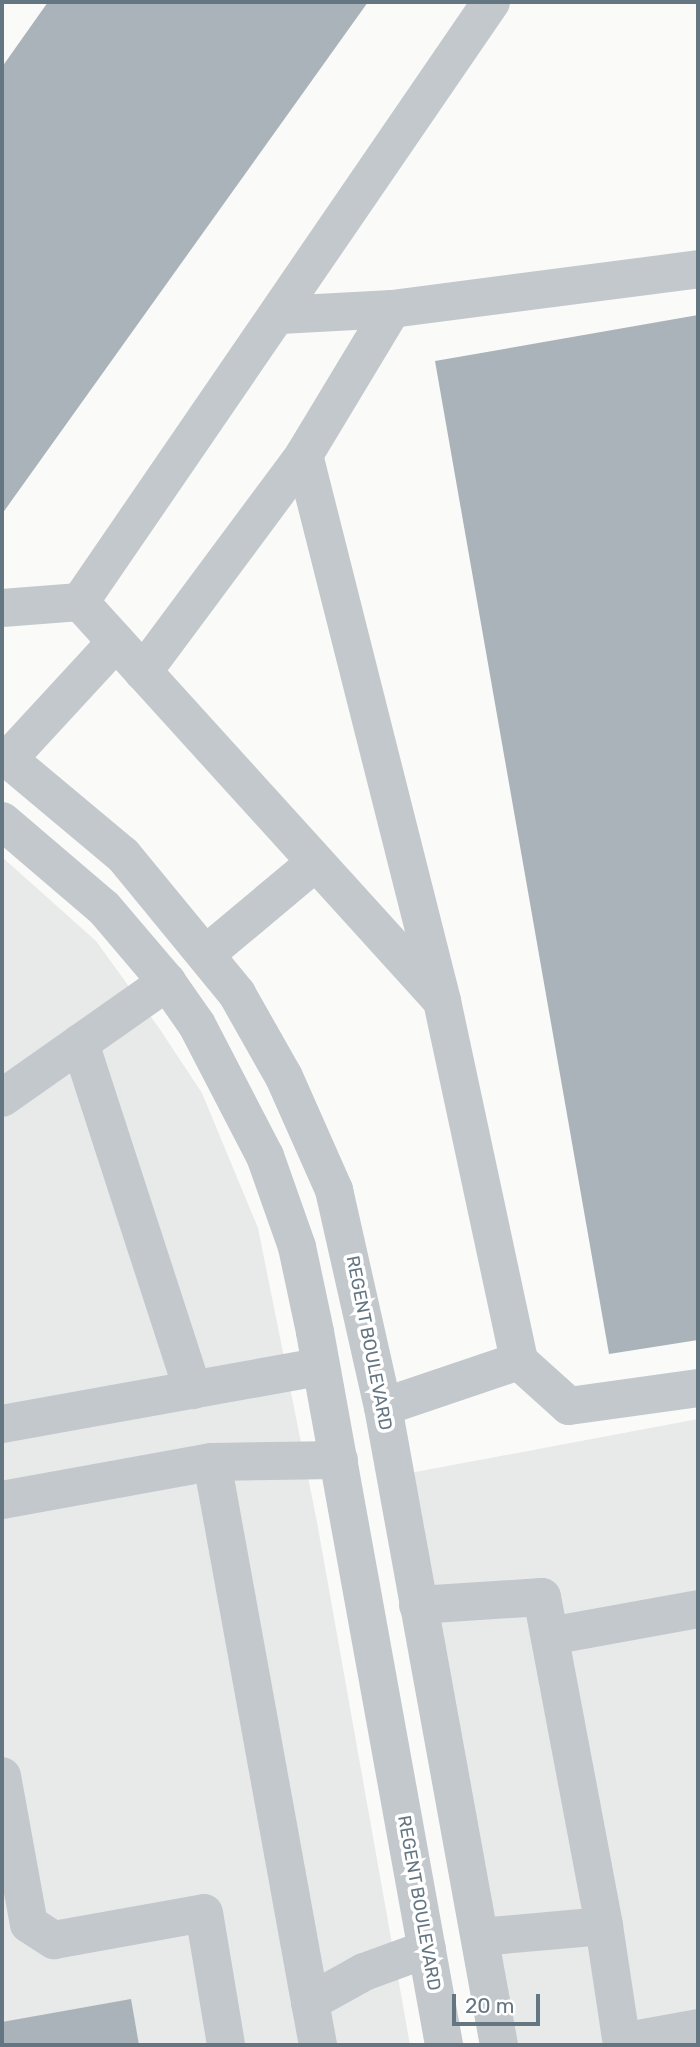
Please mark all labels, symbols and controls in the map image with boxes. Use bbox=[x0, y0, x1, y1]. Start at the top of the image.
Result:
street label: REGENT BOULEVARD bbox=[341, 1254, 397, 1432]
street label: REGENT BOULEVARD bbox=[393, 1813, 445, 1993]
scale bar bbox=[455, 1980, 542, 2024]
text: 20 m bbox=[465, 1993, 514, 2018]

